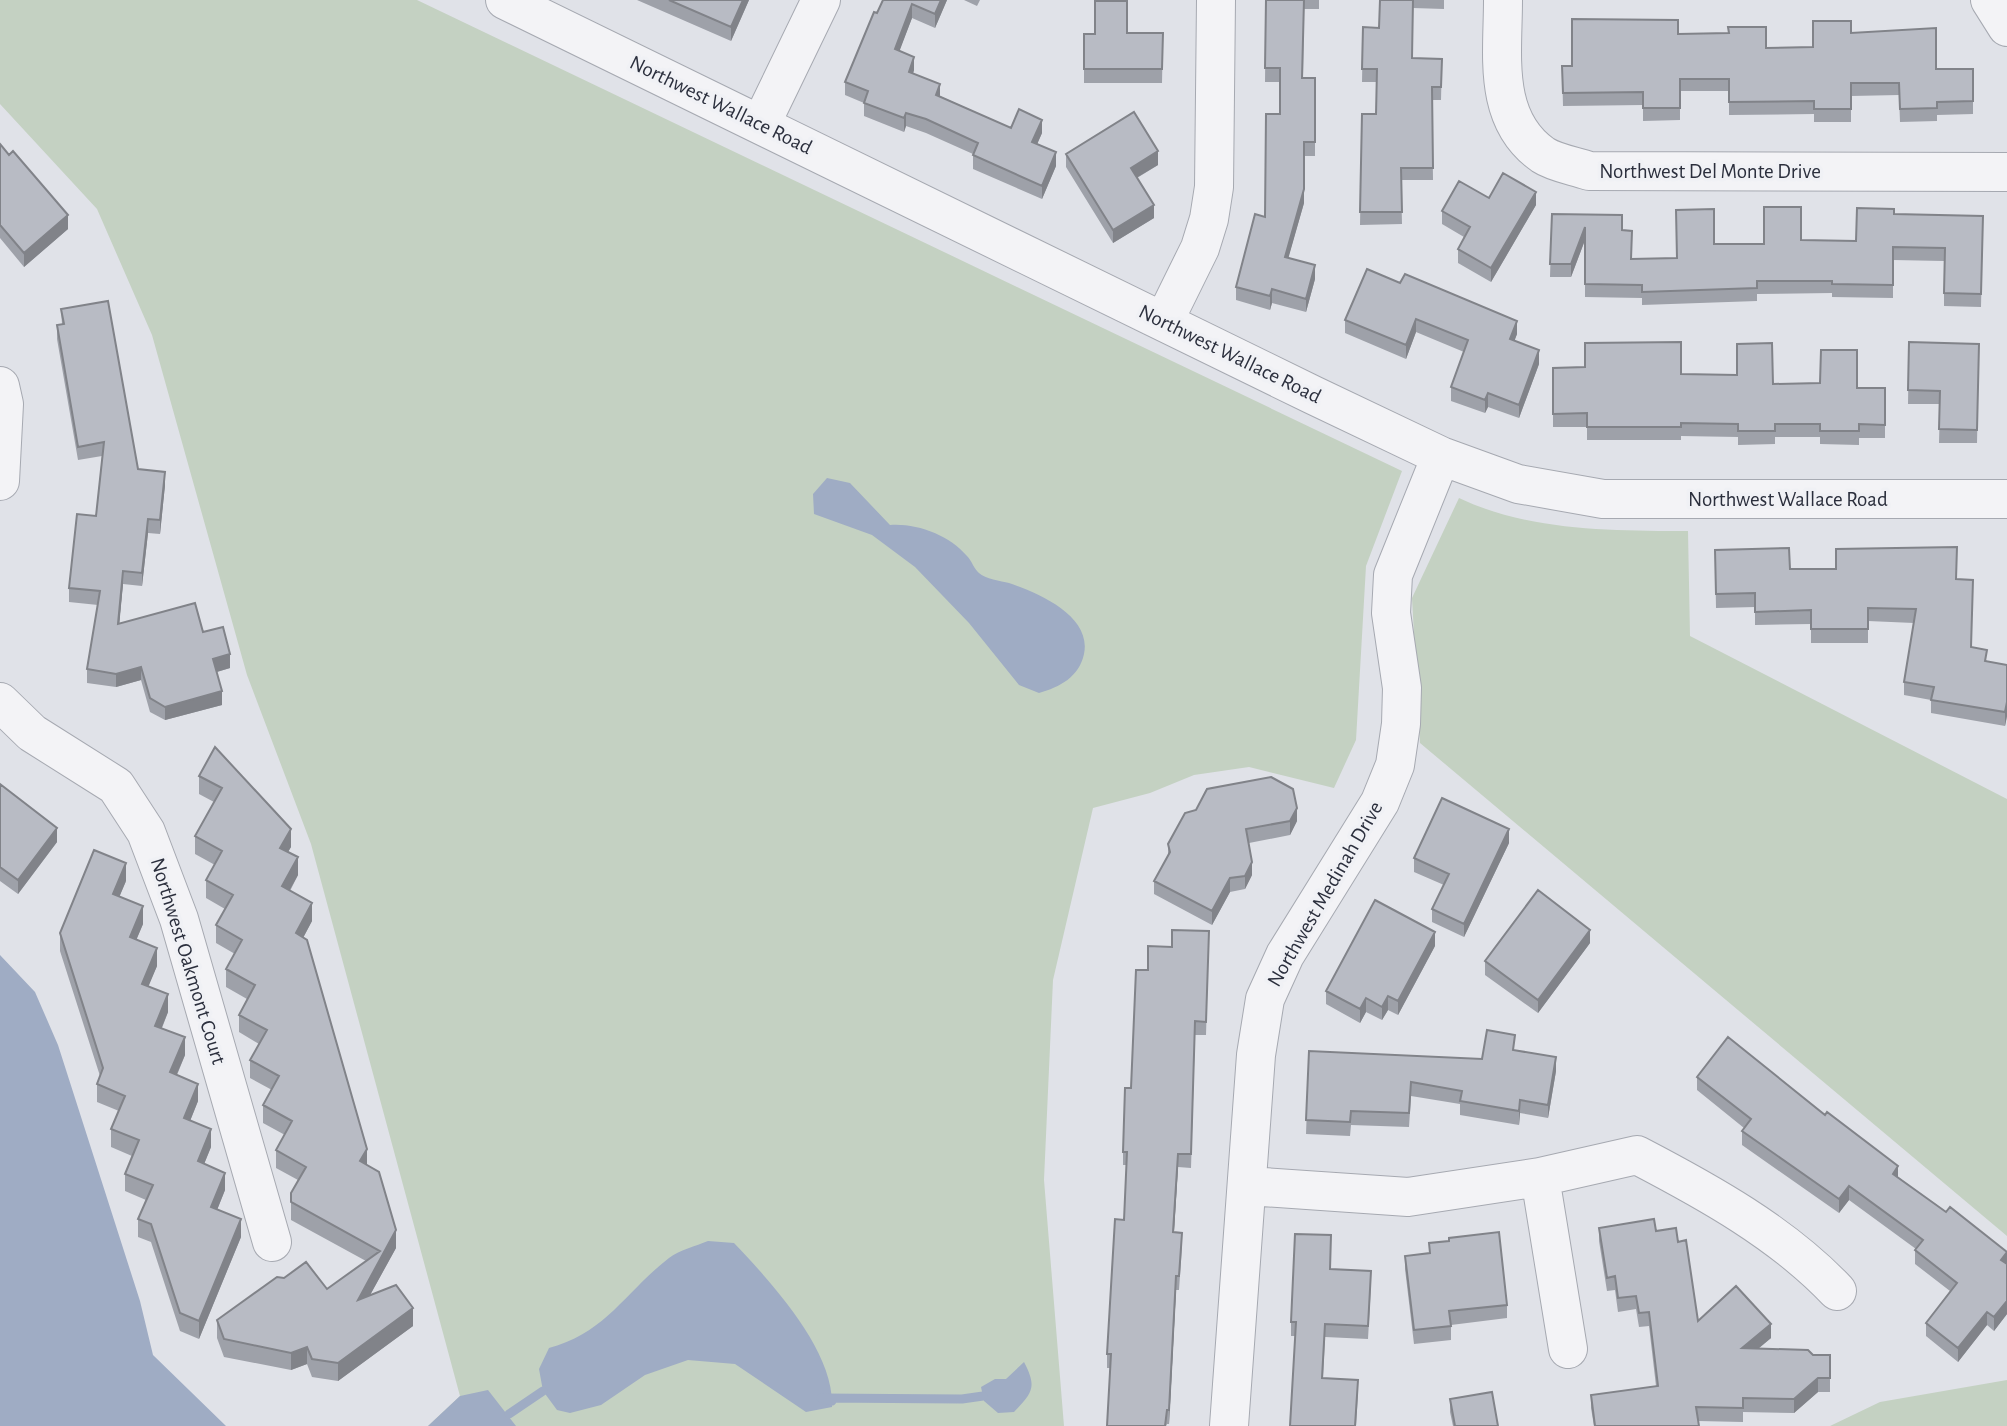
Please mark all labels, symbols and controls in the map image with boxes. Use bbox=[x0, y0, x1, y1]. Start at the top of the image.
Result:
street label: Northwest Wallace Road bbox=[627, 52, 816, 158]
street label: Northwest Del Monte Drive bbox=[1599, 161, 1821, 182]
street label: Northwest Wallace Road bbox=[1136, 301, 1325, 407]
street label: Northwest Wallace Road bbox=[1688, 489, 1888, 510]
street label: Northwest Medinah Drive bbox=[1263, 798, 1387, 990]
street label: Northwest Oakmont Court bbox=[147, 855, 230, 1067]

